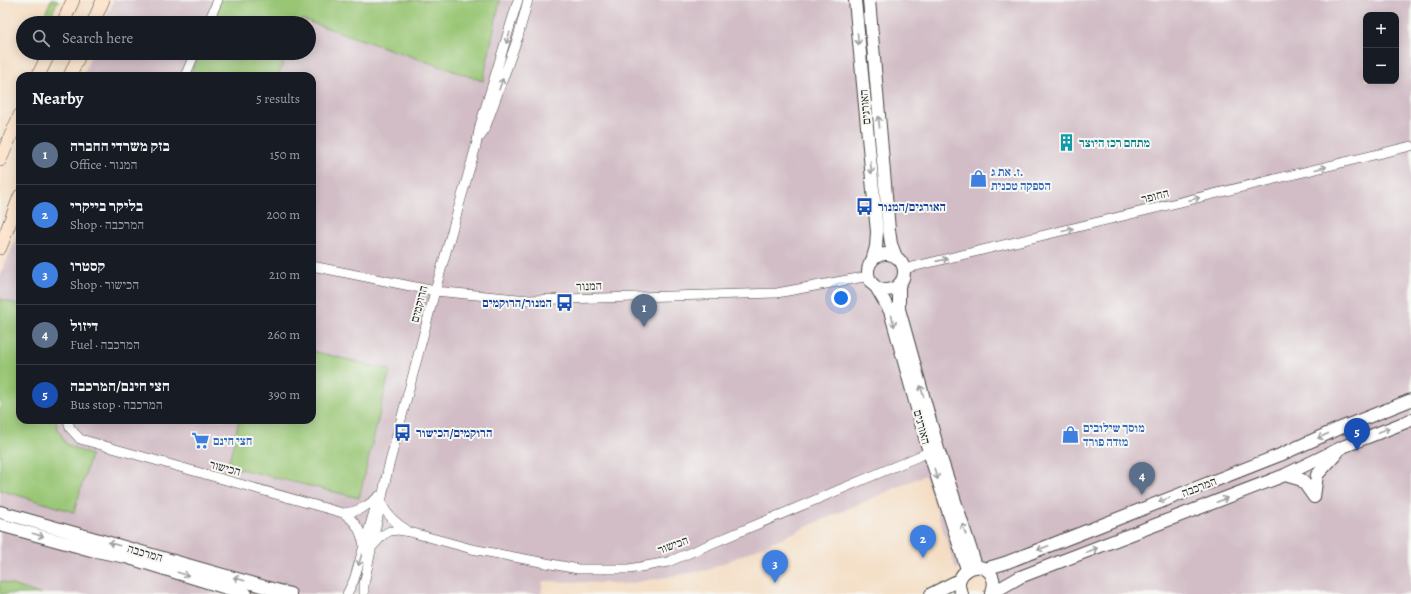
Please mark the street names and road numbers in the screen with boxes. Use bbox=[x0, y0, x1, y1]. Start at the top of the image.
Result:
street label: האורגים bbox=[855, 89, 875, 125]
street label: החופר bbox=[1139, 185, 1171, 207]
street label: המנור bbox=[576, 278, 602, 294]
street label: הרוקמים bbox=[406, 284, 432, 324]
street label: האורגים bbox=[910, 408, 934, 446]
street label: הכישור bbox=[208, 456, 242, 480]
street label: המרכבה bbox=[1179, 473, 1219, 501]
street label: הכישור bbox=[655, 532, 691, 558]
street label: המרכבה bbox=[125, 540, 165, 566]

